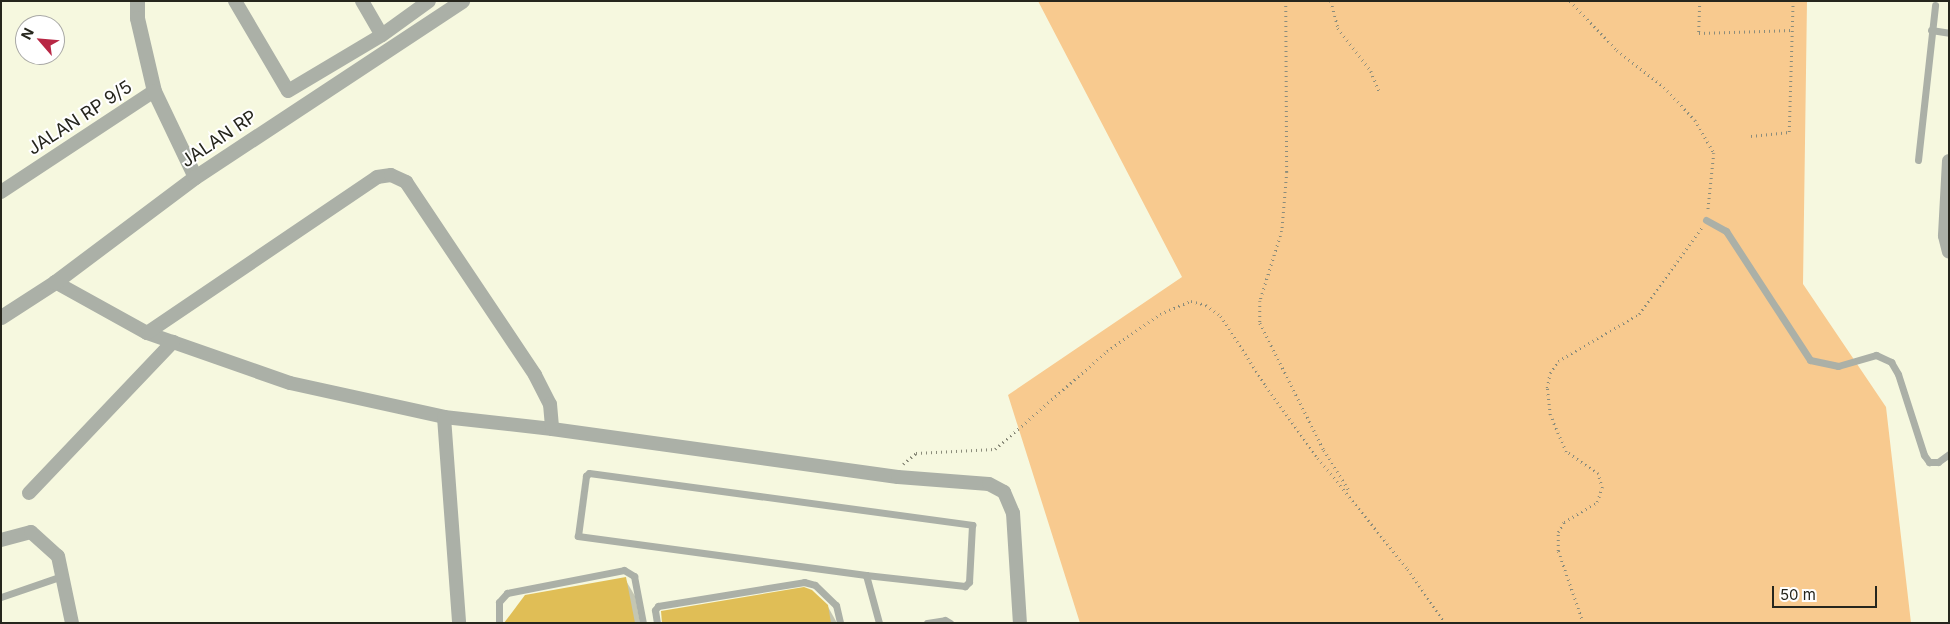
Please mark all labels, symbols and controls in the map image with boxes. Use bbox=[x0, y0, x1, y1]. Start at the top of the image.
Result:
north arrow bbox=[15, 15, 65, 65]
text: N bbox=[17, 25, 37, 42]
street label: JALAN RP 9/5 bbox=[24, 76, 136, 160]
street label: JALAN RP bbox=[177, 106, 261, 172]
scale bar bbox=[1775, 576, 1880, 608]
text: 50 m bbox=[1780, 585, 1816, 604]

